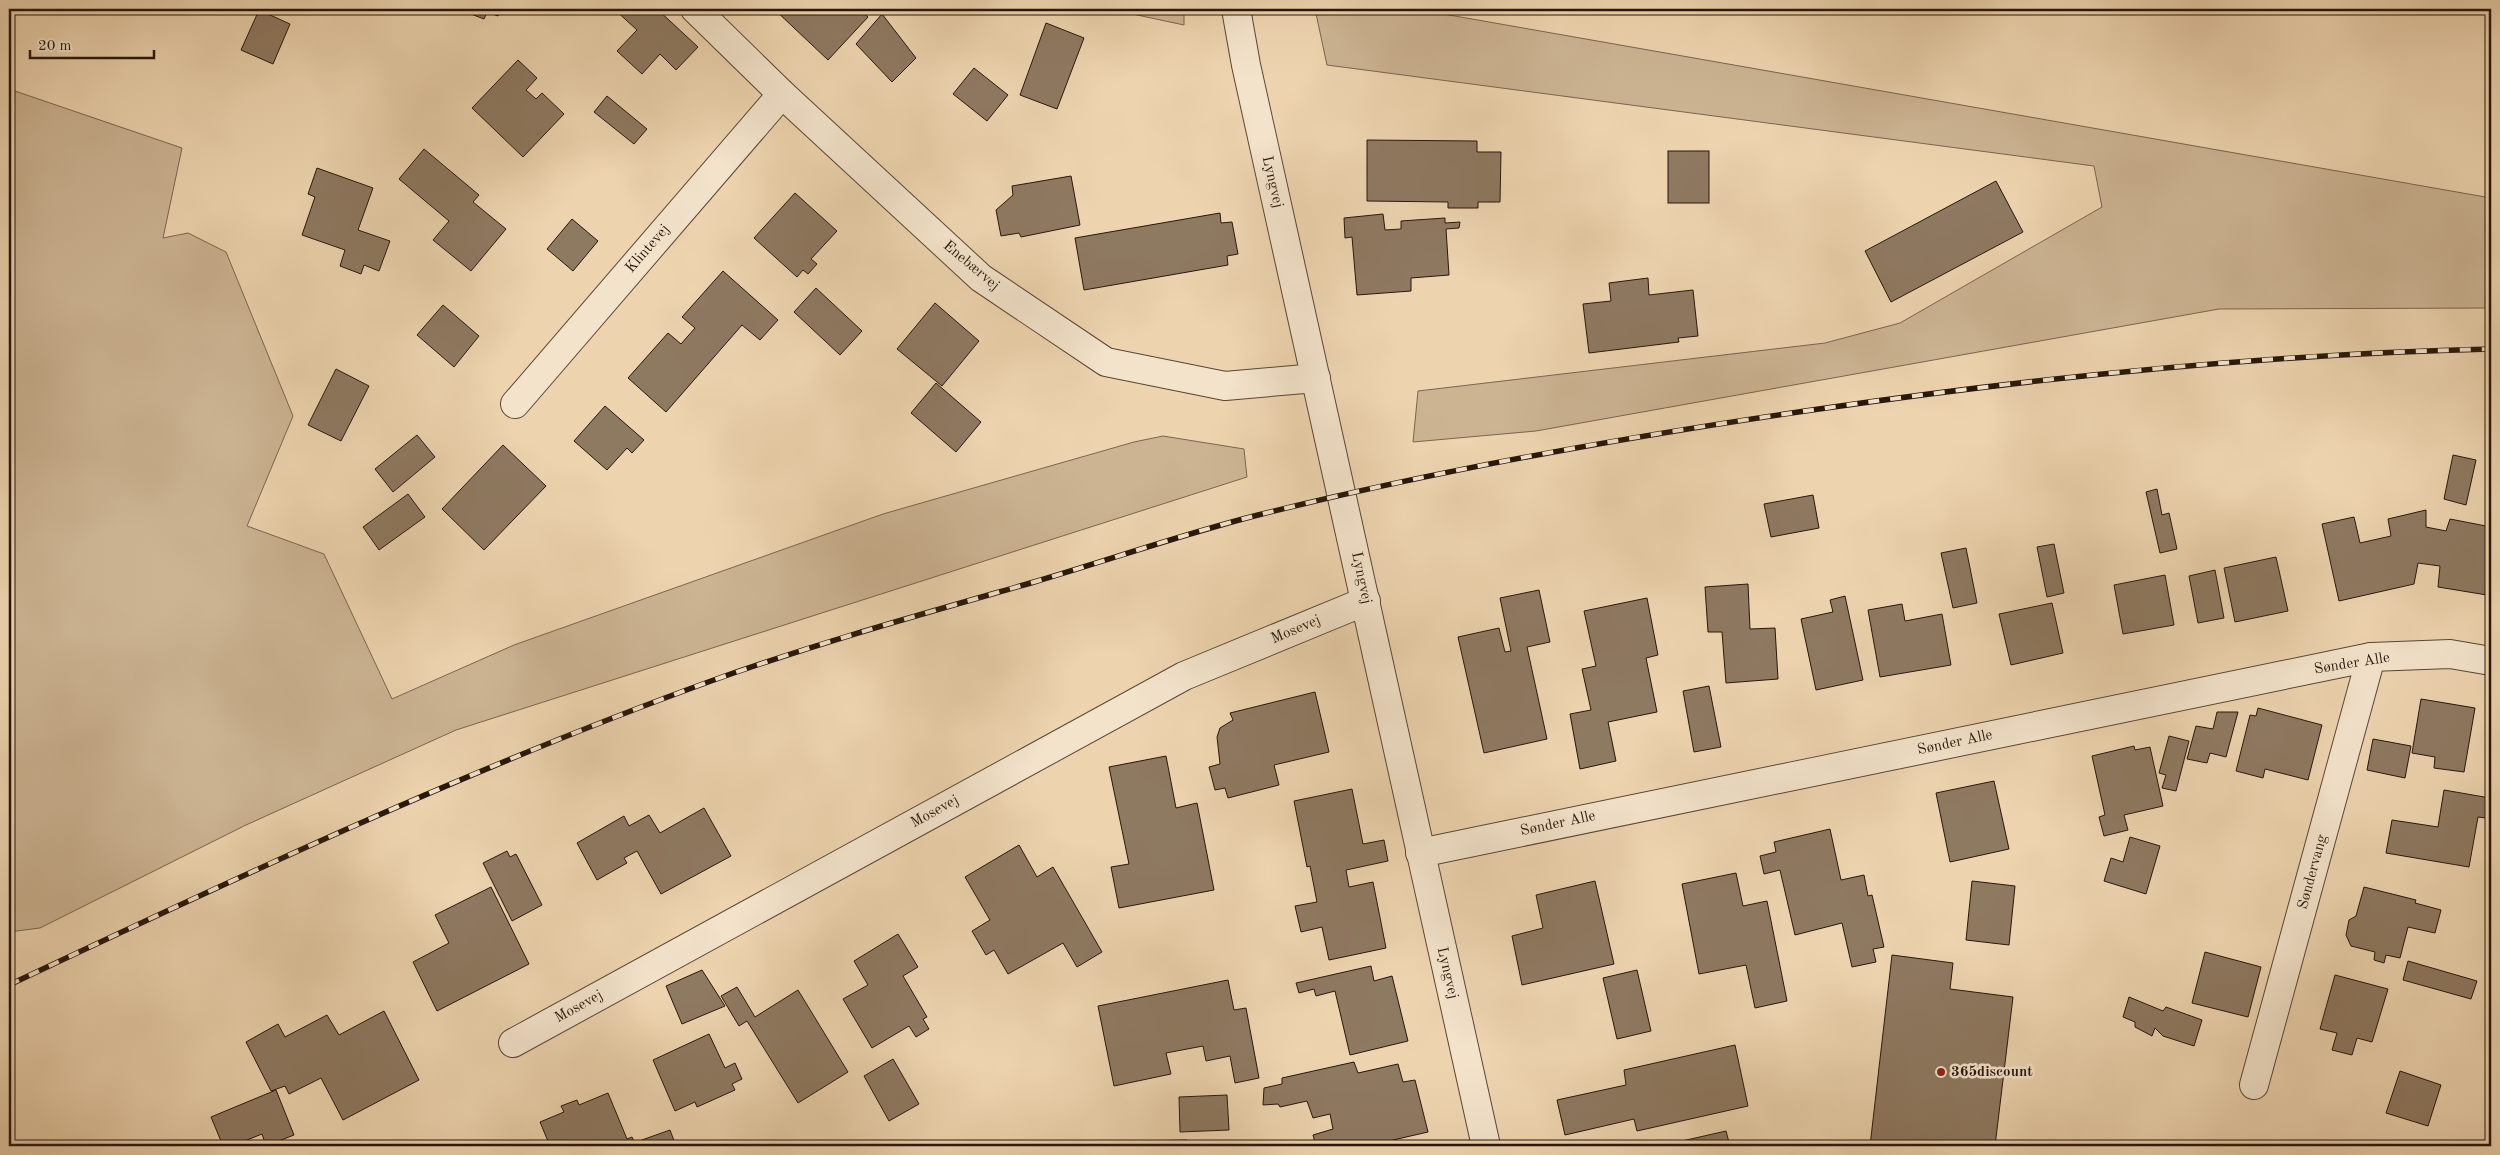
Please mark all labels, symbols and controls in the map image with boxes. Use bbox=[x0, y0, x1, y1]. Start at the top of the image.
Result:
scale bar bbox=[30, 28, 154, 60]
text: 20 m bbox=[38, 39, 72, 54]
street label: Lyngvej bbox=[1259, 154, 1285, 210]
street label: Klintevej bbox=[623, 222, 673, 276]
street label: Enebærvej bbox=[940, 238, 1002, 294]
street label: Lyngvej bbox=[1348, 550, 1374, 606]
street label: Mosevej bbox=[1269, 613, 1323, 647]
street label: Sønder Alle bbox=[2313, 651, 2391, 677]
street label: Sønder Alle bbox=[1916, 728, 1994, 758]
street label: Mosevej bbox=[908, 793, 962, 831]
street label: Sønder Alle bbox=[1519, 809, 1597, 839]
street label: Søndervang bbox=[2296, 833, 2330, 911]
street label: Lyngvej bbox=[1434, 945, 1460, 1001]
street label: Mosevej bbox=[552, 988, 606, 1026]
place label: 365discount bbox=[1951, 1065, 2033, 1080]
marker: 365discount bbox=[1935, 1066, 1947, 1078]

